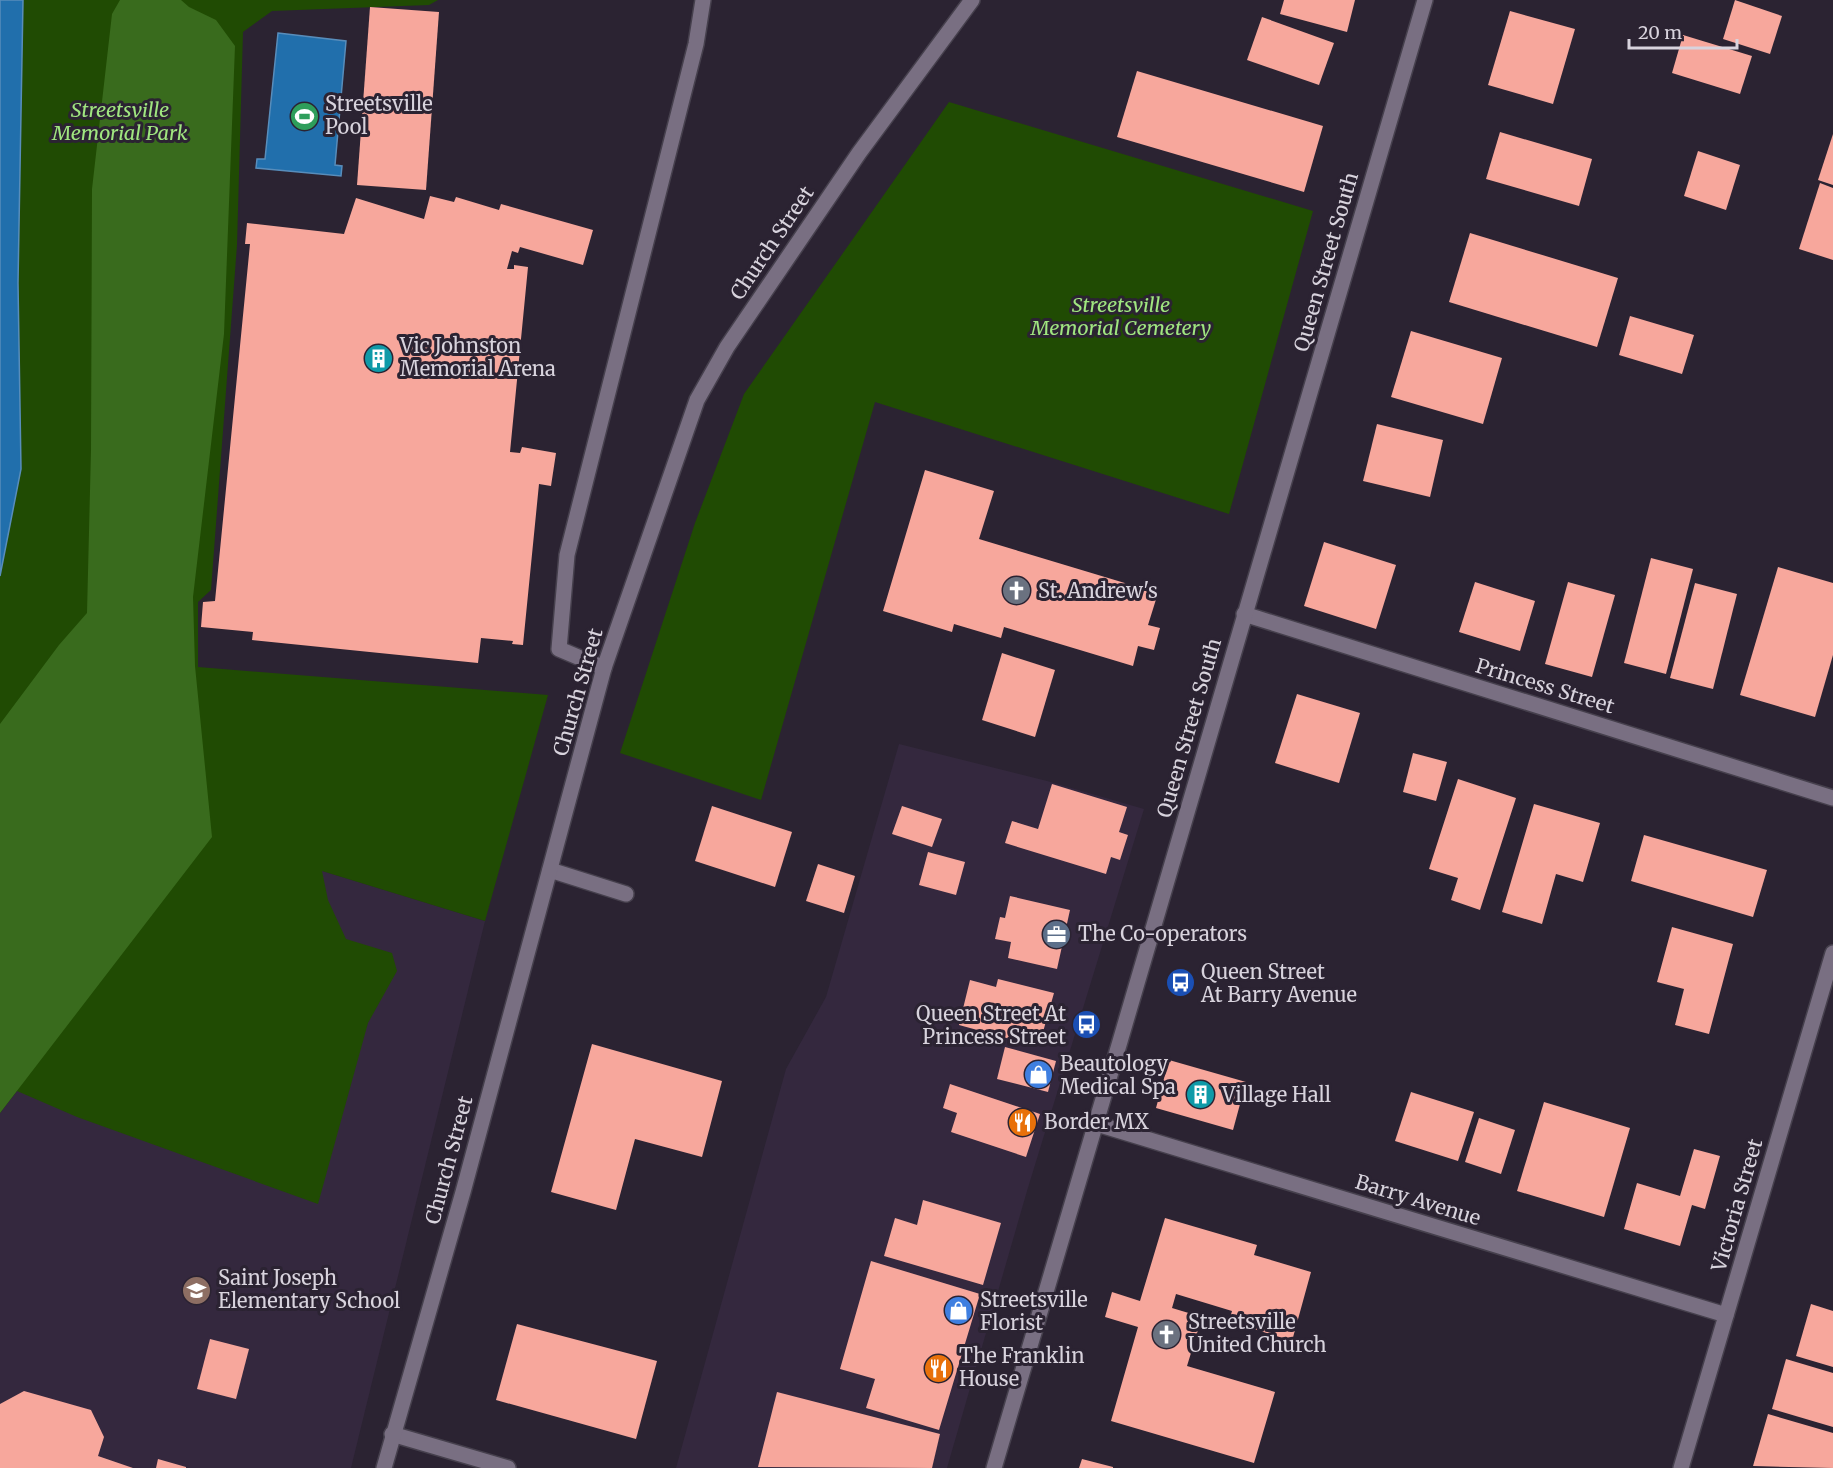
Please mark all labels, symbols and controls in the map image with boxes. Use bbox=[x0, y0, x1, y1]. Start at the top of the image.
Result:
scale bar bbox=[1629, 12, 1737, 50]
text: 20 m bbox=[1638, 21, 1682, 44]
place label: Streetsville Pool bbox=[325, 91, 433, 139]
park label: Streetsville Memorial Park bbox=[51, 97, 188, 145]
sports icon: Streetsville Pool bbox=[288, 100, 320, 132]
street label: Queen Street South bbox=[1288, 169, 1363, 354]
street label: Church Street bbox=[724, 181, 819, 304]
park label: Streetsville Memorial Cemetery bbox=[1030, 292, 1211, 340]
place label: Vic Johnston Memorial Arena bbox=[399, 333, 556, 381]
building icon: Vic Johnston Memorial Arena bbox=[363, 342, 395, 374]
church icon: St. Andrew's bbox=[1001, 575, 1033, 607]
place label: St. Andrew's bbox=[1038, 578, 1158, 603]
street label: Church Street bbox=[547, 625, 608, 759]
street label: Queen Street South bbox=[1151, 635, 1226, 820]
street label: Princess Street bbox=[1473, 653, 1618, 719]
office icon: The Co-operators bbox=[1041, 918, 1073, 950]
place label: The Co-operators bbox=[1078, 921, 1247, 946]
place label: Queen Street At Barry Avenue bbox=[1200, 959, 1357, 1007]
bus stop icon: Queen Street At Barry Avenue bbox=[1164, 967, 1196, 999]
place label: Queen Street At Princess Street bbox=[916, 1001, 1066, 1049]
bus stop icon: Queen Street At Princess Street bbox=[1071, 1009, 1103, 1041]
place label: Beautology Medical Spa bbox=[1060, 1051, 1176, 1099]
shop icon: Beautology Medical Spa bbox=[1023, 1059, 1055, 1091]
building icon: Village Hall bbox=[1185, 1079, 1217, 1111]
place label: Village Hall bbox=[1221, 1082, 1331, 1107]
street label: Church Street bbox=[419, 1093, 478, 1227]
restaurant icon: Border MX bbox=[1007, 1106, 1039, 1138]
place label: Border MX bbox=[1044, 1109, 1149, 1134]
street label: Victoria Street bbox=[1705, 1135, 1767, 1275]
street label: Barry Avenue bbox=[1353, 1169, 1484, 1230]
place label: Saint Joseph Elementary School bbox=[218, 1265, 400, 1313]
school or university icon: Saint Joseph Elementary School bbox=[181, 1274, 213, 1306]
place label: Streetsville Florist bbox=[980, 1287, 1088, 1335]
shop icon: Streetsville Florist bbox=[943, 1295, 975, 1327]
place label: Streetsville United Church bbox=[1188, 1309, 1326, 1357]
church icon: Streetsville United Church bbox=[1151, 1318, 1183, 1350]
place label: The Franklin House bbox=[959, 1343, 1084, 1391]
restaurant icon: The Franklin House bbox=[922, 1352, 954, 1384]

